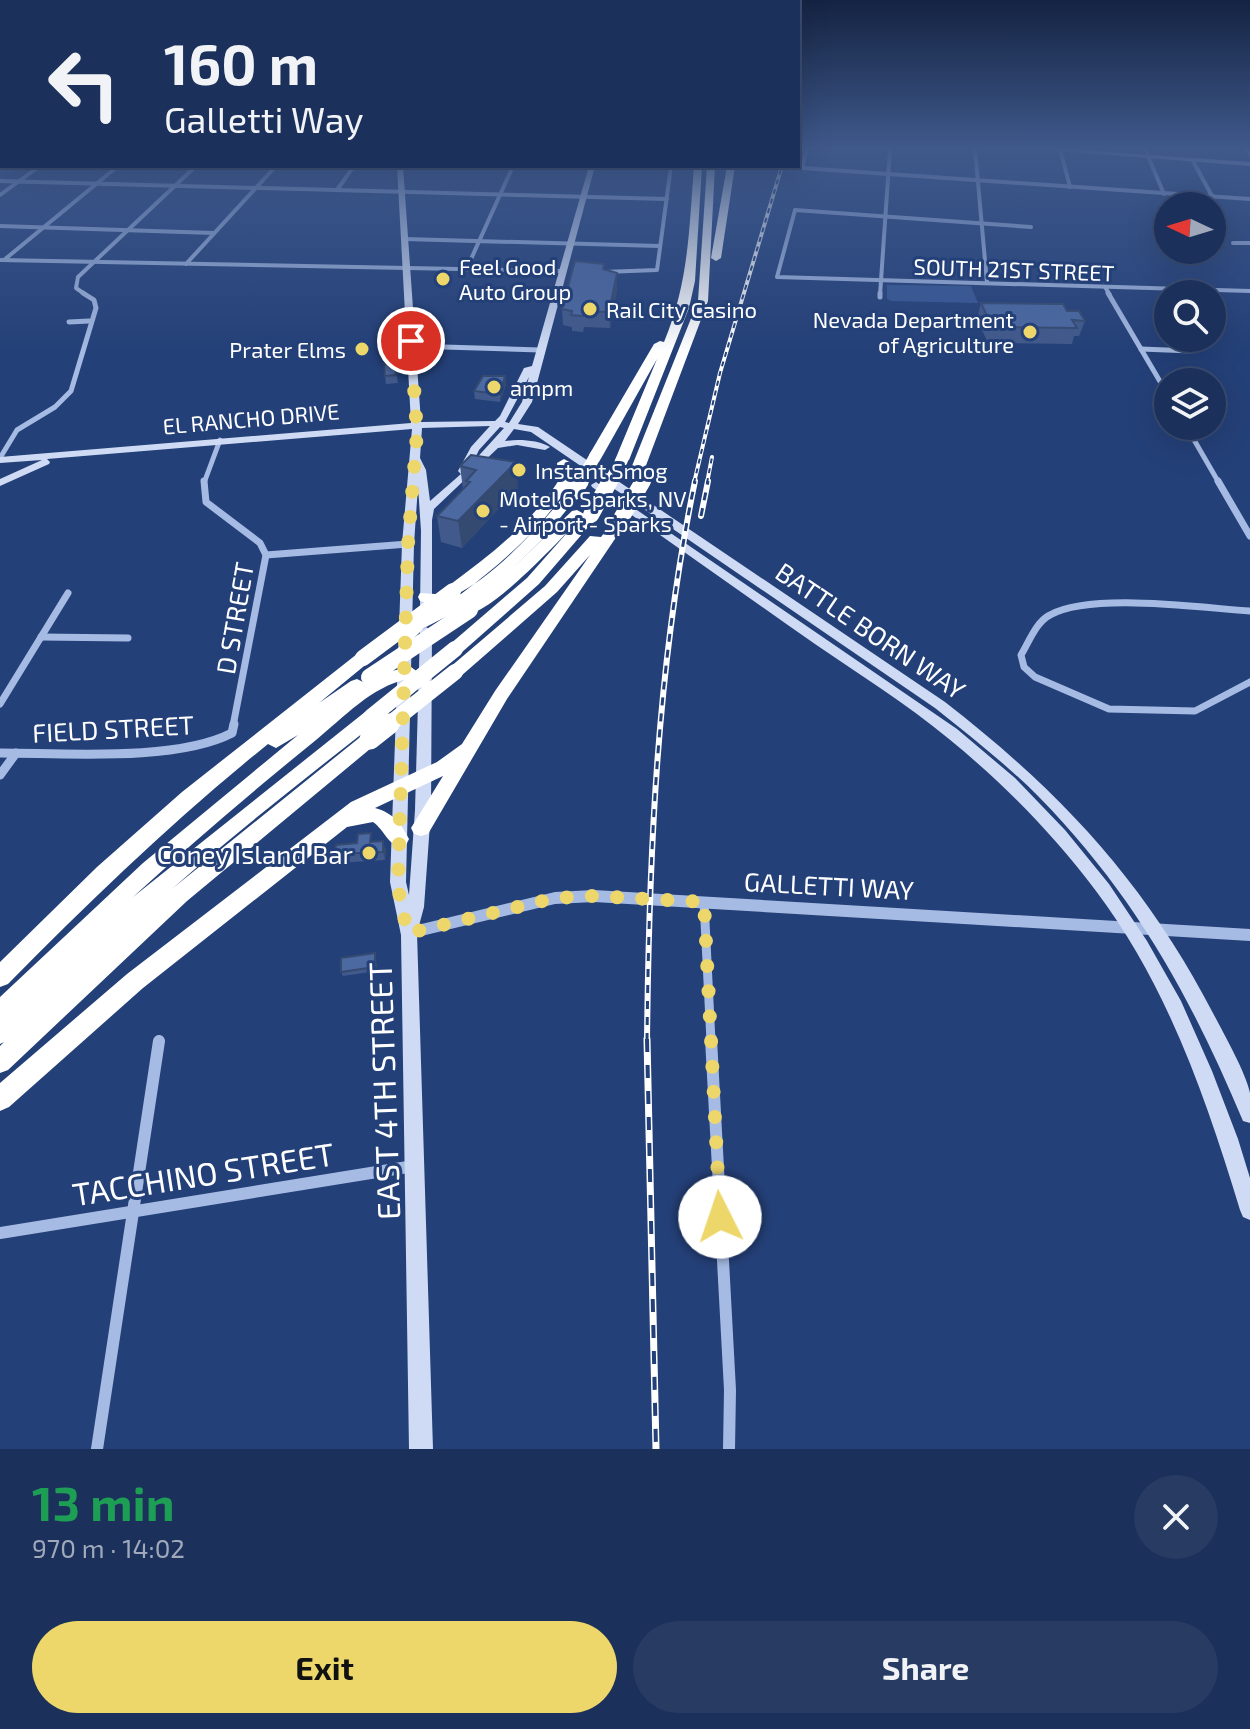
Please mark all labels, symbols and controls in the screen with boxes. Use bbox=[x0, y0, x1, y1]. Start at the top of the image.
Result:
text: 160 m bbox=[164, 29, 318, 96]
icon: left bbox=[32, 32, 136, 136]
text: Galletti Way bbox=[164, 97, 364, 140]
north arrow bbox=[1154, 192, 1226, 264]
map controls bbox=[1154, 192, 1226, 440]
place label: Feel Good Auto Group bbox=[459, 253, 571, 304]
street label: SOUTH 21ST STREET bbox=[913, 253, 1115, 286]
marker: Feel Good Auto Group bbox=[434, 270, 452, 288]
button: search bbox=[1154, 280, 1226, 352]
place label: Rail City Casino bbox=[606, 296, 757, 322]
marker: Rail City Casino bbox=[581, 300, 599, 318]
place label: Nevada Department of Agriculture bbox=[813, 306, 1014, 357]
pin bbox=[377, 307, 445, 375]
icon: arrive bbox=[389, 319, 433, 363]
marker: Nevada Department of Agriculture bbox=[1021, 323, 1039, 341]
place label: Prater Elms bbox=[229, 336, 346, 362]
marker: Prater Elms bbox=[353, 340, 371, 358]
button: layers bbox=[1154, 368, 1226, 440]
place label: ampm bbox=[510, 374, 573, 400]
marker: ampm bbox=[485, 378, 503, 396]
street label: EL RANCHO DRIVE bbox=[162, 397, 340, 439]
place label: Instant Smog bbox=[535, 457, 668, 483]
marker: Instant Smog bbox=[510, 461, 528, 479]
place label: Motel 6 Sparks, NV - Airport - Sparks bbox=[499, 485, 687, 536]
marker: Motel 6 Sparks, NV - Airport - Sparks bbox=[474, 502, 492, 520]
street label: BATTLE BORN WAY bbox=[770, 555, 972, 705]
street label: D STREET bbox=[209, 560, 259, 676]
street label: FIELD STREET bbox=[31, 708, 195, 748]
place label: Coney Island Bar bbox=[157, 838, 353, 869]
marker: Coney Island Bar bbox=[360, 844, 378, 862]
street label: GALLETTI WAY bbox=[743, 865, 915, 905]
street label: EAST 4TH STREET bbox=[360, 961, 406, 1221]
street label: TACCHINO STREET bbox=[70, 1134, 336, 1212]
position arrow bbox=[678, 1175, 762, 1259]
text: 13 min bbox=[32, 1473, 175, 1531]
button: close bbox=[1134, 1475, 1218, 1559]
text: 970 m · 14:02 bbox=[32, 1532, 185, 1563]
button: Exit bbox=[32, 1621, 617, 1713]
button: Share bbox=[633, 1621, 1218, 1713]

